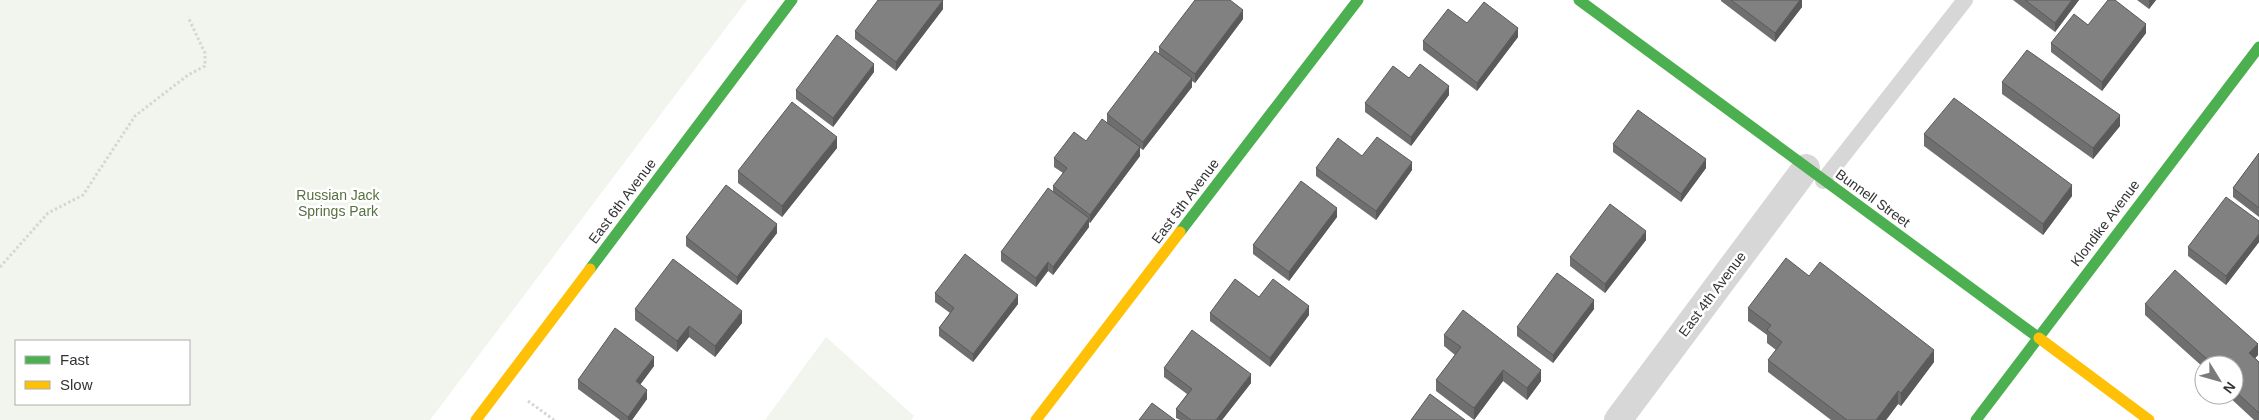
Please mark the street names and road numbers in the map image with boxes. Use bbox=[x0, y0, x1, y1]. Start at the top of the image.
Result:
street label: East 6th Avenue bbox=[585, 155, 659, 246]
street label: East 5th Avenue bbox=[1148, 155, 1222, 246]
street label: Bunnell Street bbox=[1833, 166, 1913, 230]
street label: Klondike Avenue bbox=[2067, 176, 2143, 269]
street label: East 4th Avenue bbox=[1675, 248, 1749, 339]

